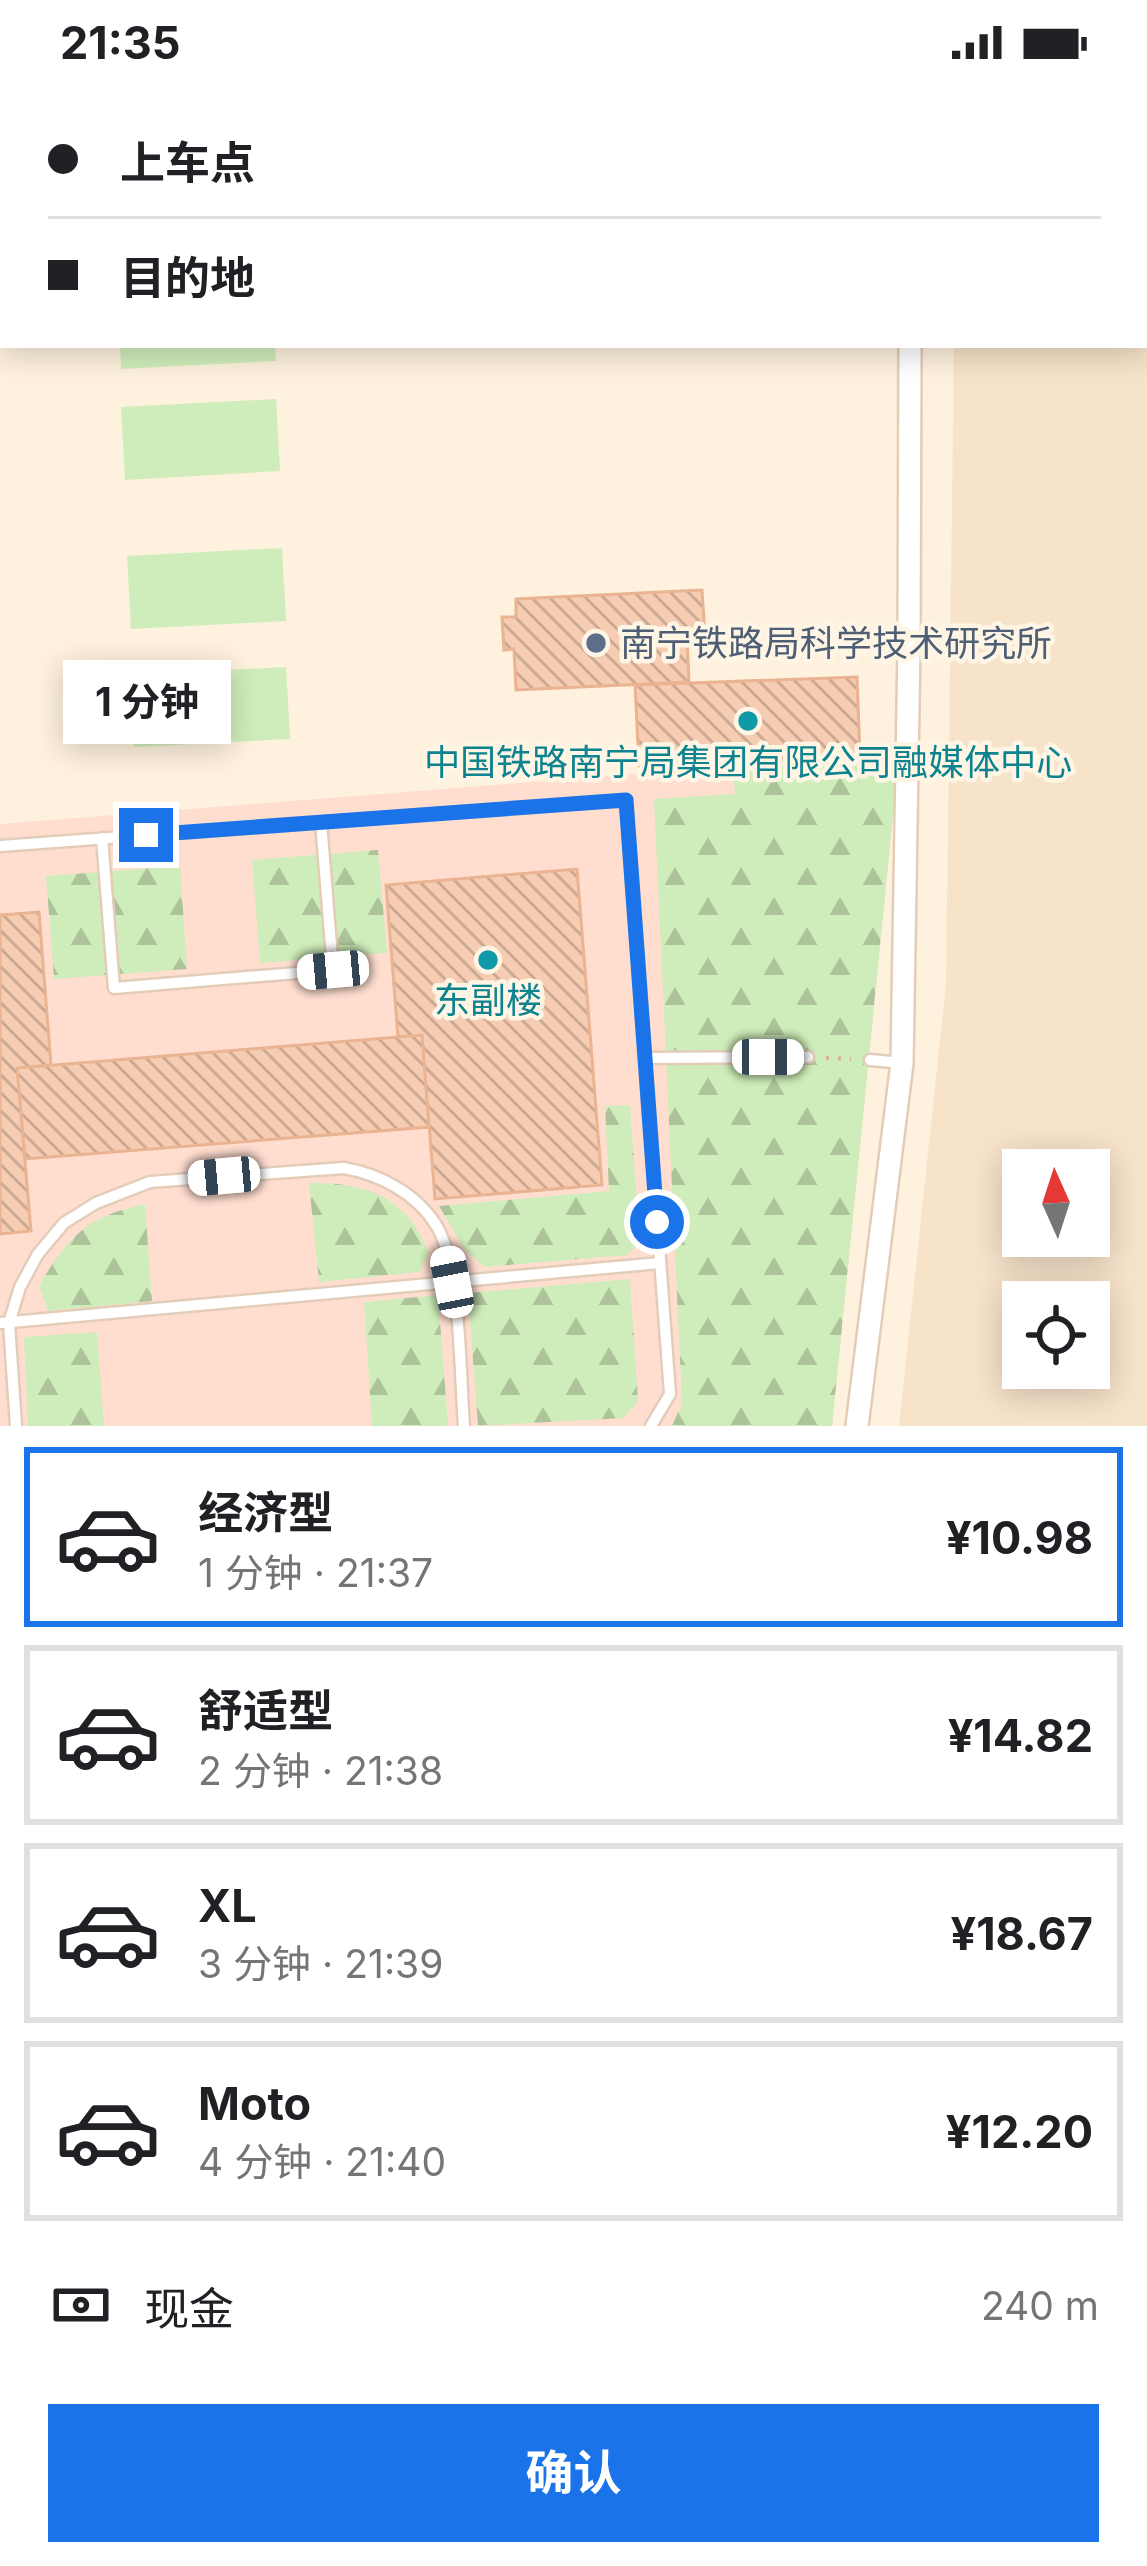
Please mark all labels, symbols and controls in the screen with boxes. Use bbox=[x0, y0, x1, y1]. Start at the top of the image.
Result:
text: 21:35 bbox=[60, 15, 181, 70]
text: 上车点 bbox=[120, 135, 255, 190]
text: 目的地 bbox=[120, 250, 255, 305]
place label: 南宁铁路局科学技术研究所 bbox=[620, 621, 1052, 665]
marker: 南宁铁路局科学技术研究所 bbox=[583, 630, 609, 656]
callout: 1 分钟 bbox=[62, 661, 230, 745]
text: 1 分钟 bbox=[95, 678, 199, 725]
marker: 中国铁路南宁局集团有限公司融媒体中心 bbox=[735, 708, 761, 734]
place label: 中国铁路南宁局集团有限公司融媒体中心 bbox=[424, 740, 1072, 784]
route end bbox=[119, 808, 173, 862]
marker: 东副楼 bbox=[475, 947, 501, 973]
car bbox=[296, 949, 370, 991]
place label: 东副楼 bbox=[434, 978, 542, 1022]
car bbox=[732, 1039, 804, 1075]
north arrow bbox=[1002, 1149, 1110, 1257]
map controls bbox=[1002, 1149, 1110, 1389]
car bbox=[187, 1155, 261, 1197]
route start bbox=[630, 1195, 684, 1249]
car bbox=[427, 1243, 477, 1321]
button: locate bbox=[1002, 1281, 1110, 1389]
icon: car bbox=[54, 1483, 162, 1591]
text: 经济型 bbox=[198, 1485, 333, 1540]
text: ¥10.98 bbox=[946, 1510, 1093, 1565]
text: 1 分钟 · 21:37 bbox=[198, 1549, 433, 1596]
icon: car bbox=[54, 1681, 162, 1789]
text: 舒适型 bbox=[198, 1683, 333, 1738]
text: ¥14.82 bbox=[948, 1708, 1093, 1763]
text: 2 分钟 · 21:38 bbox=[198, 1747, 443, 1794]
text: XL bbox=[198, 1878, 257, 1933]
icon: car bbox=[54, 1879, 162, 1987]
text: ¥18.67 bbox=[950, 1906, 1093, 1961]
text: 3 分钟 · 21:39 bbox=[198, 1940, 443, 1987]
text: Moto bbox=[198, 2076, 311, 2131]
icon: car bbox=[54, 2077, 162, 2185]
text: ¥12.20 bbox=[946, 2104, 1093, 2159]
text: 4 分钟 · 21:40 bbox=[198, 2138, 446, 2185]
icon: cash bbox=[48, 2272, 114, 2338]
text: 现金 bbox=[144, 2281, 234, 2336]
text: 240 m bbox=[981, 2282, 1099, 2329]
button: 确认 bbox=[48, 2404, 1099, 2542]

